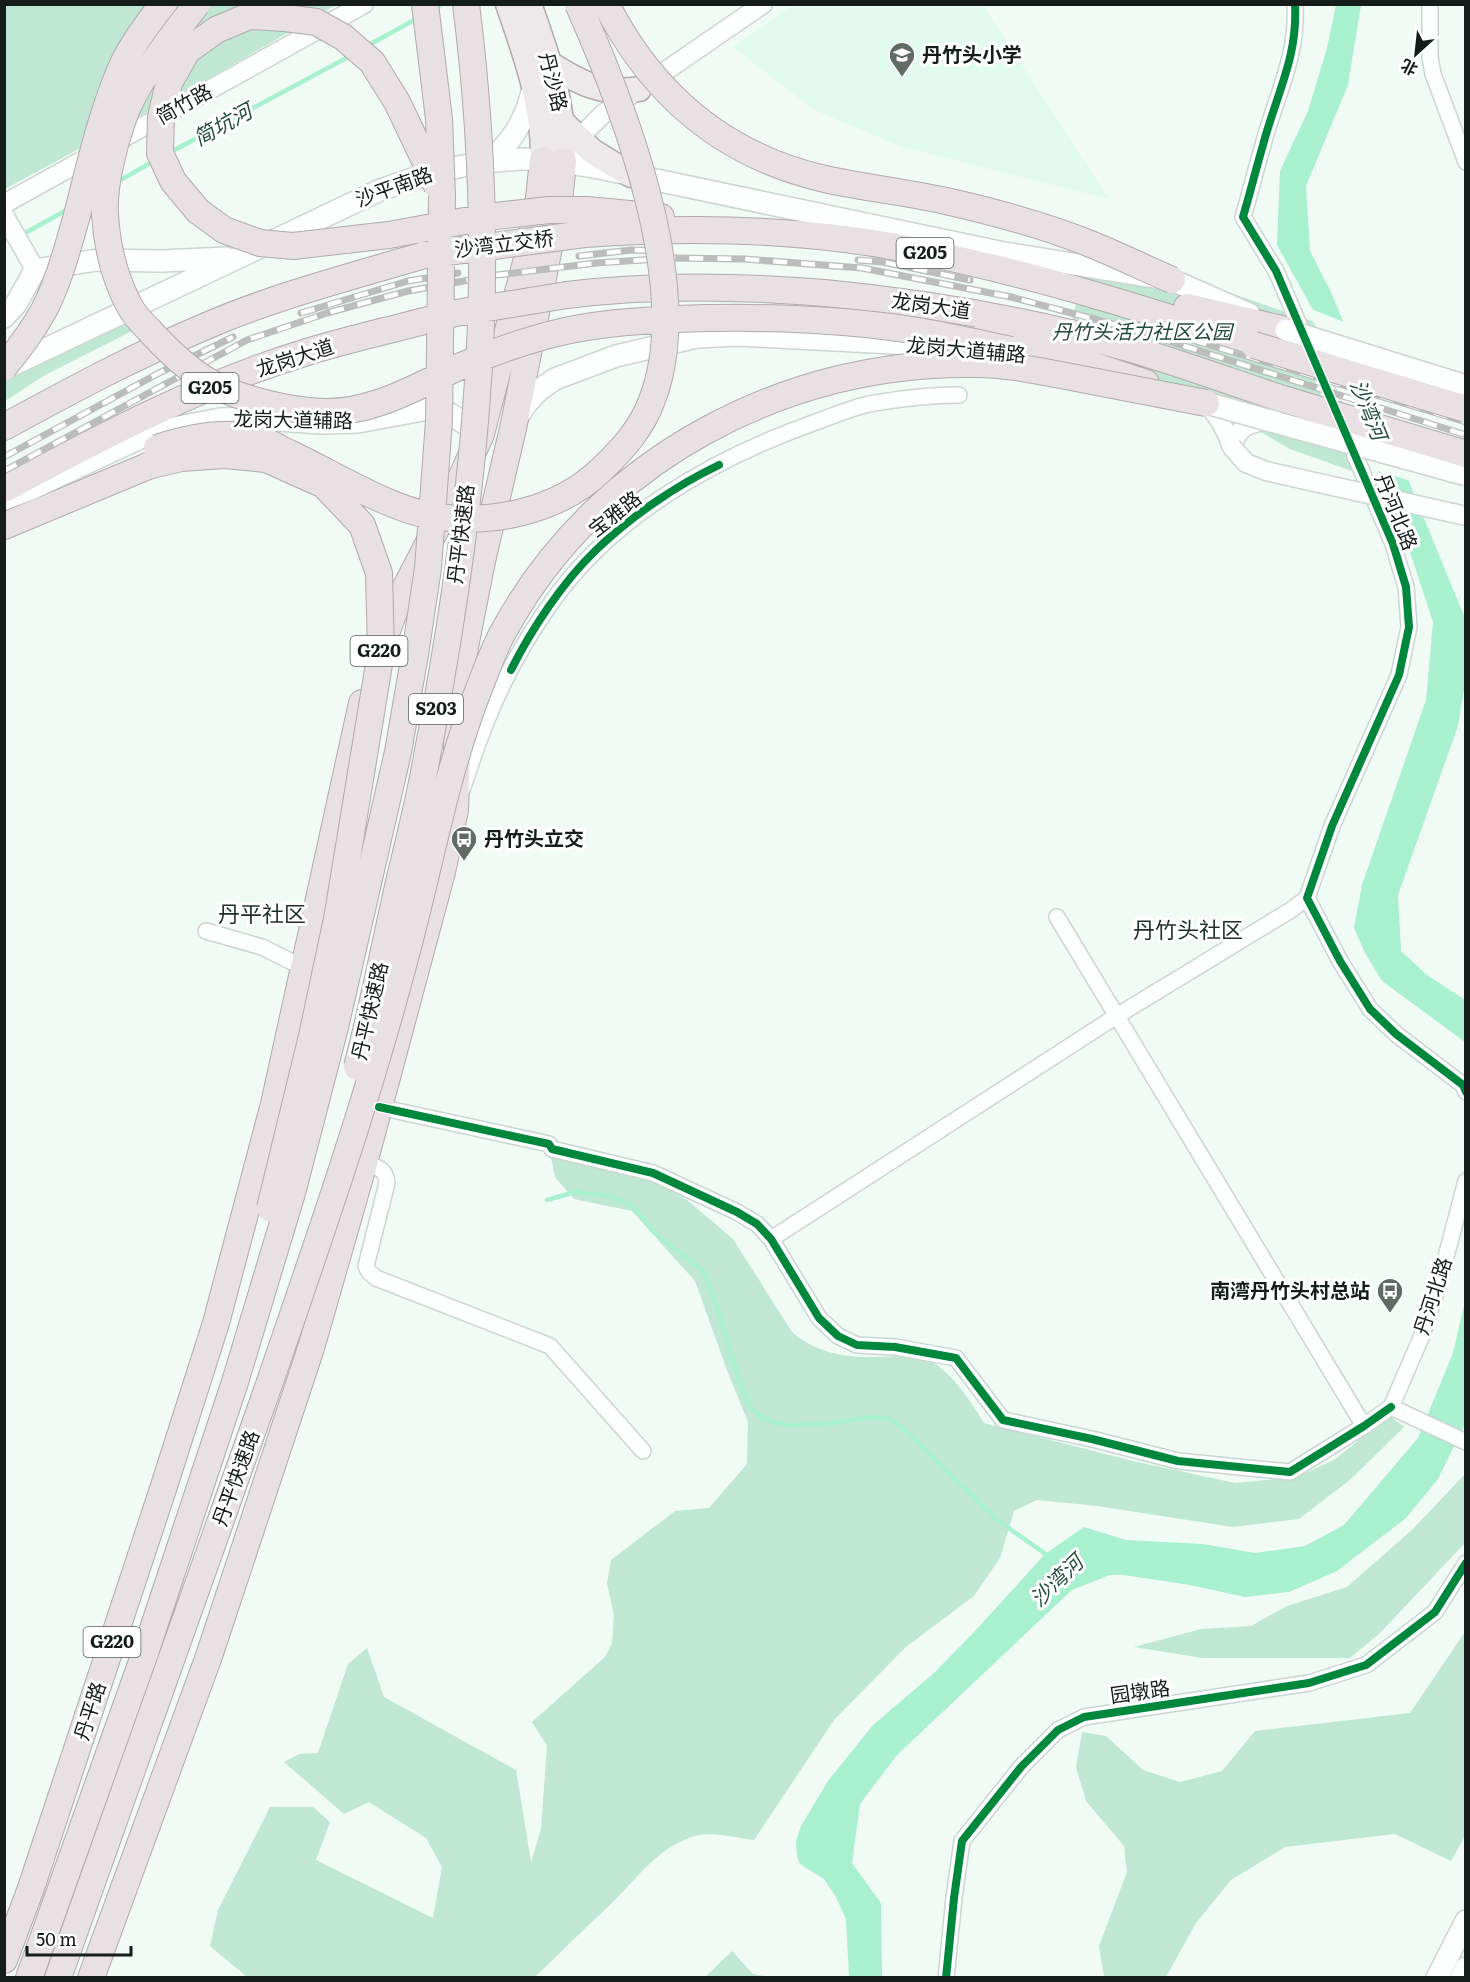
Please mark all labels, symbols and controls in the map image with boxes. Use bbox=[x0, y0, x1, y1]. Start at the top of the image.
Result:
north arrow bbox=[1386, 24, 1446, 84]
place label: 丹竹头小学 bbox=[922, 38, 1022, 68]
school or university icon: 丹竹头小学 bbox=[887, 40, 917, 78]
street label: 丹沙路 bbox=[533, 49, 577, 114]
text: 北 bbox=[1396, 54, 1421, 83]
street label: 简竹路 bbox=[150, 75, 217, 130]
water label: 简坑河 bbox=[187, 92, 260, 152]
street label: 沙平南路 bbox=[351, 157, 436, 213]
street label: 沙湾立交桥 bbox=[452, 221, 555, 263]
road number: G205 bbox=[896, 238, 954, 268]
street label: 龙岗大道 bbox=[890, 284, 973, 324]
park label: 丹竹头活力社区公园 bbox=[1052, 315, 1235, 345]
street label: 龙岗大道辅路 bbox=[905, 328, 1027, 368]
street label: 龙岗大道 bbox=[252, 329, 337, 383]
road number: G205 bbox=[182, 373, 238, 403]
water label: 沙湾河 bbox=[1344, 374, 1398, 448]
street label: 龙岗大道辅路 bbox=[233, 402, 353, 434]
street label: 丹河北路 bbox=[1369, 469, 1427, 554]
street label: 丹平快速路 bbox=[438, 482, 480, 585]
street label: 宝雅路 bbox=[581, 482, 647, 543]
road number: G220 bbox=[350, 636, 407, 666]
road number: S203 bbox=[409, 694, 463, 724]
place label: 丹竹头立交 bbox=[484, 822, 584, 852]
bus stop icon: 丹竹头立交 bbox=[449, 824, 479, 862]
district label: 丹平社区 bbox=[218, 896, 306, 929]
district label: 丹竹头社区 bbox=[1133, 912, 1243, 945]
street label: 丹平快速路 bbox=[342, 958, 394, 1063]
street label: 丹河北路 bbox=[1404, 1253, 1458, 1338]
place label: 南湾丹竹头村总站 bbox=[1210, 1274, 1370, 1304]
bus stop icon: 南湾丹竹头村总站 bbox=[1375, 1276, 1405, 1314]
street label: 丹平快速路 bbox=[203, 1425, 265, 1529]
water label: 沙湾河 bbox=[1022, 1543, 1092, 1612]
road number: G220 bbox=[84, 1627, 140, 1657]
street label: 园墩路 bbox=[1108, 1671, 1172, 1709]
street label: 丹平路 bbox=[65, 1677, 112, 1744]
scale bar bbox=[27, 1919, 130, 1957]
text: 50 m bbox=[36, 1925, 77, 1952]

